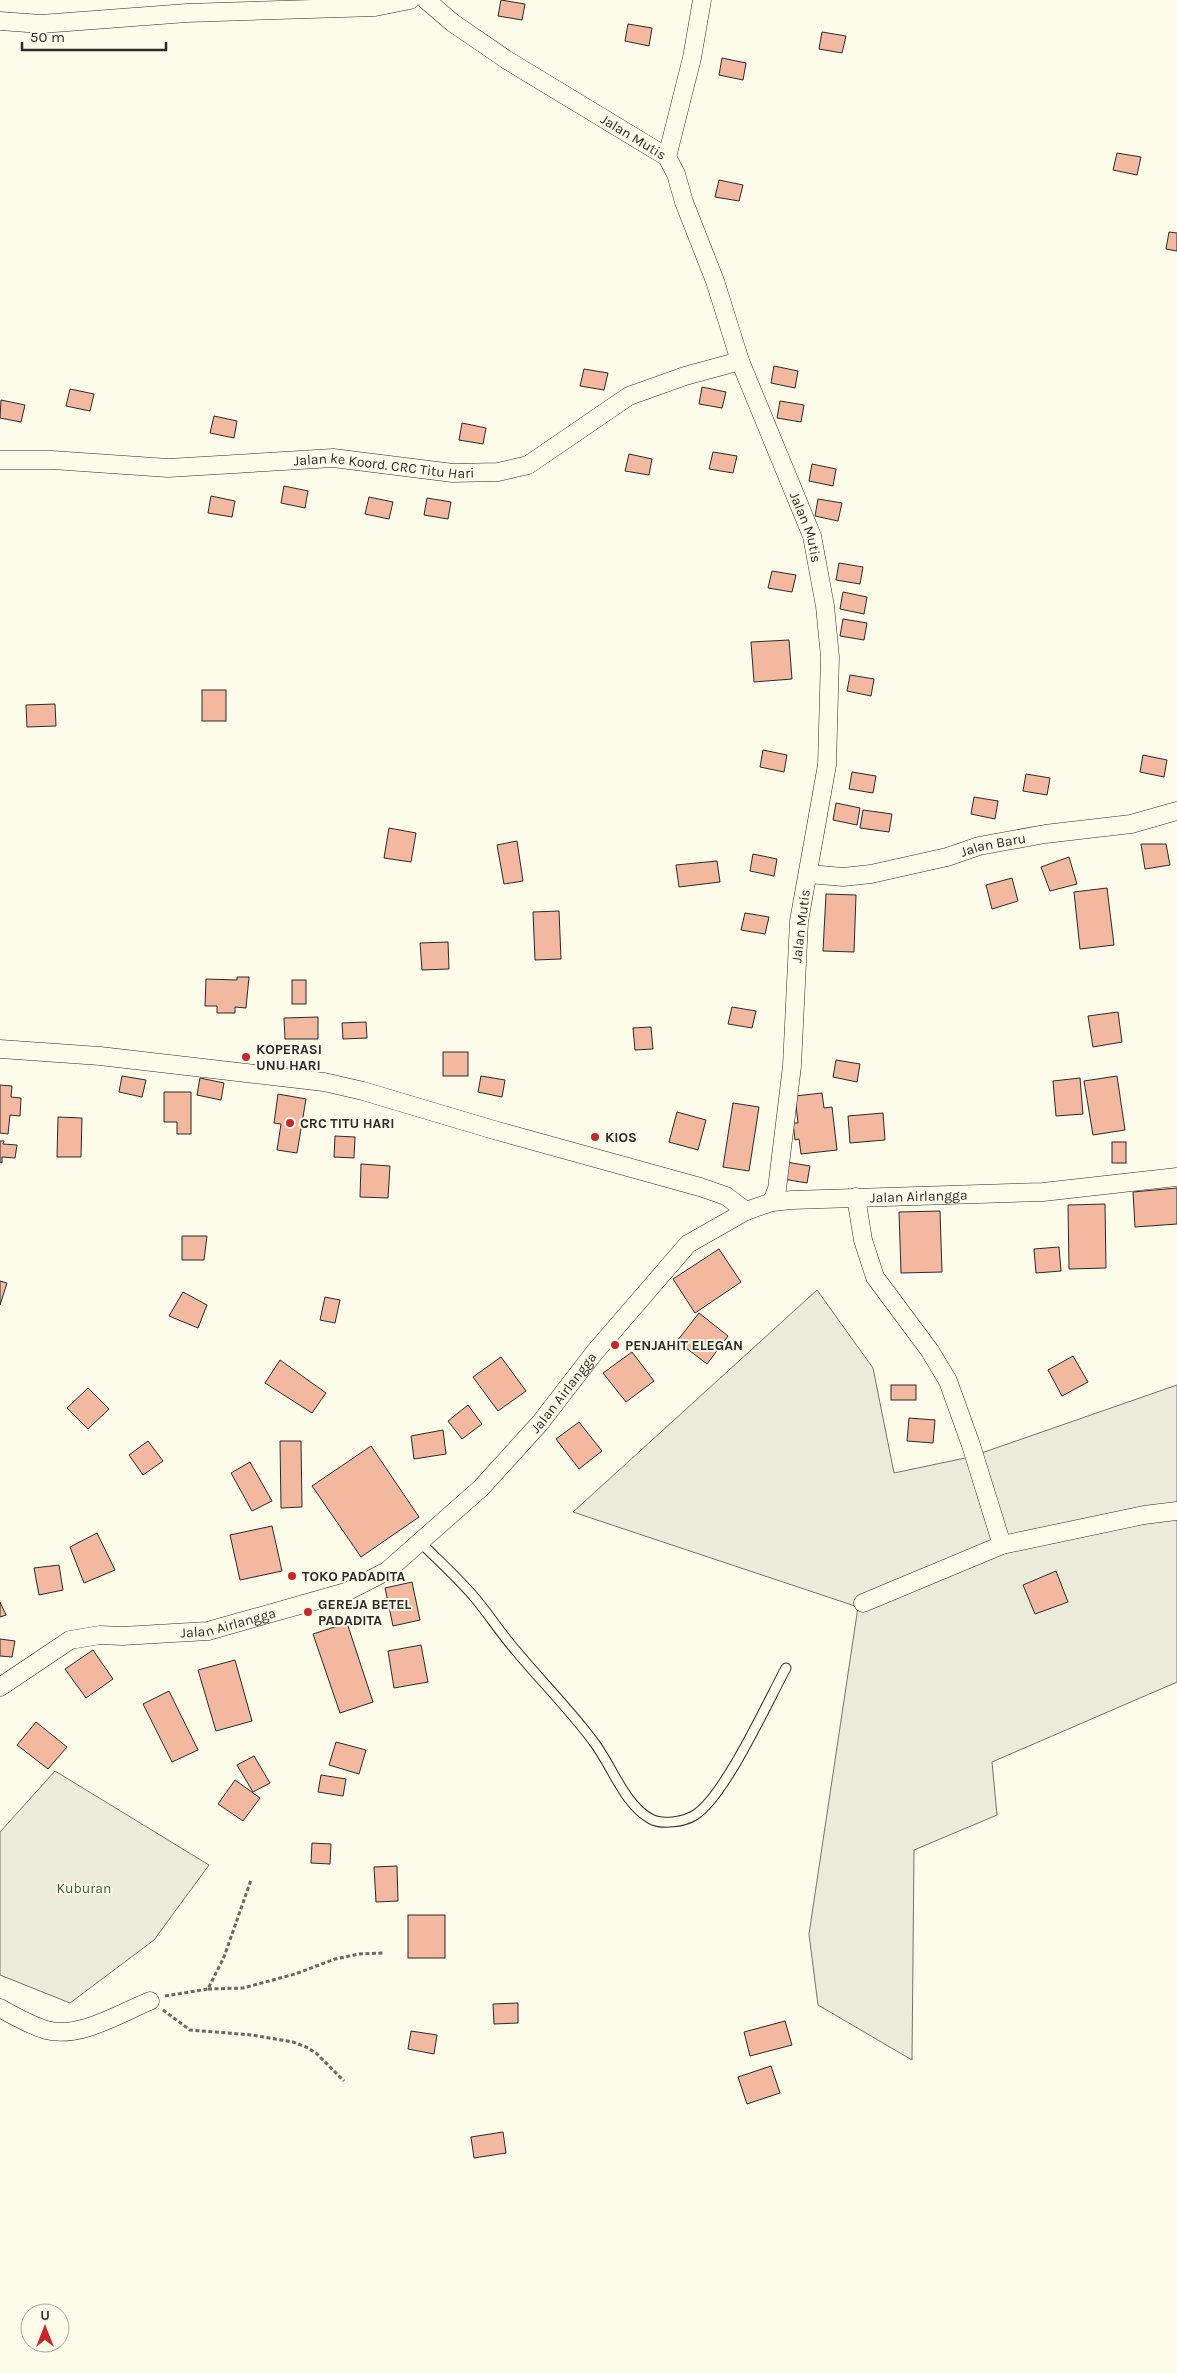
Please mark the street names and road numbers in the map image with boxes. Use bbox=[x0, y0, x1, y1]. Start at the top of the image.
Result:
street label: Jalan Mutis bbox=[598, 110, 670, 163]
street label: Jalan ke Koord. CRC Titu Hari bbox=[293, 449, 475, 482]
street label: Jalan Mutis bbox=[786, 489, 825, 564]
street label: Jalan Baru bbox=[958, 829, 1027, 860]
street label: Jalan Mutis bbox=[788, 888, 814, 964]
street label: Jalan Airlangga bbox=[870, 1186, 968, 1206]
street label: Jalan Airlangga bbox=[527, 1349, 600, 1436]
street label: Jalan Airlangga bbox=[180, 1604, 278, 1641]

